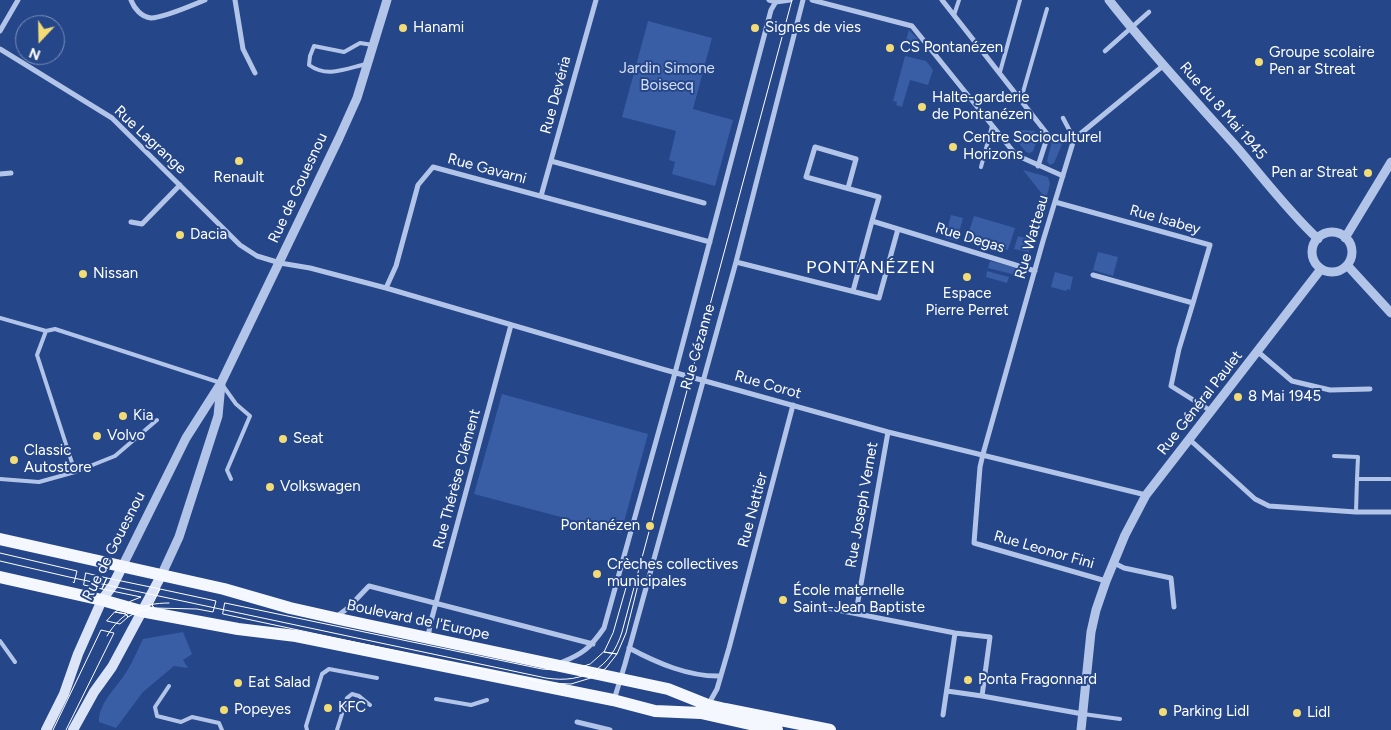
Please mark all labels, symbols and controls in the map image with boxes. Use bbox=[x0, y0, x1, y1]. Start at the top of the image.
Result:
north arrow bbox=[15, 15, 65, 65]
place label: Hanami bbox=[413, 19, 464, 37]
place label: Signes de vies bbox=[765, 19, 861, 37]
marker: Hanami bbox=[397, 22, 409, 34]
marker: Signes de vies bbox=[749, 22, 761, 34]
place label: CS Pontanézen bbox=[900, 39, 1003, 57]
marker: CS Pontanézen bbox=[884, 42, 896, 54]
text: N bbox=[27, 44, 43, 63]
place label: Groupe scolaire Pen ar Streat bbox=[1269, 44, 1375, 79]
street label: Rue Devéria bbox=[537, 54, 575, 136]
marker: Groupe scolaire Pen ar Streat bbox=[1253, 56, 1265, 68]
street label: Rue du 8 Mai 1945 bbox=[1176, 58, 1270, 164]
park label: Jardin Simone Boisecq bbox=[619, 60, 715, 95]
place label: Halte-garderie de Pontanézen bbox=[932, 89, 1032, 124]
marker: Halte-garderie de Pontanézen bbox=[916, 101, 928, 113]
street label: Rue Lagrange bbox=[110, 102, 190, 178]
place label: Centre Socioculturel Horizons bbox=[963, 129, 1102, 164]
street label: Rue de Gouesnou bbox=[265, 130, 331, 246]
marker: Centre Socioculturel Horizons bbox=[947, 141, 959, 153]
street label: Rue Gavarni bbox=[446, 150, 528, 188]
marker: Renault bbox=[233, 155, 245, 167]
place label: Pen ar Streat bbox=[1271, 164, 1358, 182]
marker: Pen ar Streat bbox=[1362, 167, 1374, 179]
place label: Renault bbox=[214, 169, 264, 187]
street label: Rue Watteau bbox=[1011, 193, 1053, 281]
street label: Rue Isabey bbox=[1127, 201, 1203, 239]
street label: Rue Degas bbox=[933, 219, 1007, 257]
place label: Dacia bbox=[190, 226, 227, 244]
marker: Dacia bbox=[174, 229, 186, 241]
district label: PONTANÉZEN bbox=[805, 257, 937, 279]
place label: Nissan bbox=[93, 265, 138, 283]
marker: Nissan bbox=[77, 268, 89, 280]
marker: Espace Pierre Perret bbox=[961, 271, 973, 283]
place label: Espace Pierre Perret bbox=[925, 285, 1009, 320]
street label: Rue Cézanne bbox=[677, 302, 719, 392]
street label: Rue Général Paulet bbox=[1154, 347, 1246, 459]
street label: Rue Corot bbox=[733, 367, 803, 403]
place label: 8 Mai 1945 bbox=[1248, 388, 1321, 406]
marker: 8 Mai 1945 bbox=[1232, 391, 1244, 403]
place label: Kia bbox=[133, 407, 153, 425]
street label: Rue Thérèse Clément bbox=[430, 407, 484, 551]
marker: Kia bbox=[117, 410, 129, 422]
place label: Volvo bbox=[107, 427, 145, 445]
marker: Volvo bbox=[91, 430, 103, 442]
place label: Seat bbox=[293, 430, 324, 448]
marker: Seat bbox=[277, 433, 289, 445]
street label: Rue Joseph Vernet bbox=[842, 441, 882, 569]
place label: Classic Autostore bbox=[24, 442, 91, 477]
marker: Classic Autostore bbox=[8, 454, 20, 466]
street label: Rue Nattier bbox=[734, 470, 772, 550]
place label: Volkswagen bbox=[280, 478, 361, 496]
marker: Volkswagen bbox=[264, 481, 276, 493]
street label: Rue de Gouesnou bbox=[79, 489, 149, 603]
place label: Pontanézen bbox=[561, 517, 640, 535]
marker: Pontanézen bbox=[644, 520, 656, 532]
street label: Rue Leonor Fini bbox=[992, 527, 1096, 573]
place label: Crèches collectives municipales bbox=[607, 556, 738, 591]
marker: Crèches collectives municipales bbox=[591, 568, 603, 580]
place label: École maternelle Saint-Jean Baptiste bbox=[793, 582, 925, 617]
marker: École maternelle Saint-Jean Baptiste bbox=[777, 594, 789, 606]
street label: Boulevard de l'Europe bbox=[345, 596, 491, 644]
place label: Ponta Fragonnard bbox=[978, 671, 1097, 689]
place label: Eat Salad bbox=[248, 674, 311, 692]
marker: Ponta Fragonnard bbox=[962, 674, 974, 686]
marker: Eat Salad bbox=[232, 677, 244, 689]
place label: KFC bbox=[338, 699, 366, 717]
place label: Popeyes bbox=[234, 701, 291, 719]
marker: KFC bbox=[322, 702, 334, 714]
place label: Parking Lidl bbox=[1173, 703, 1249, 721]
marker: Popeyes bbox=[218, 704, 230, 716]
place label: Lidl bbox=[1307, 704, 1330, 722]
marker: Parking Lidl bbox=[1157, 706, 1169, 718]
marker: Lidl bbox=[1291, 707, 1303, 719]

